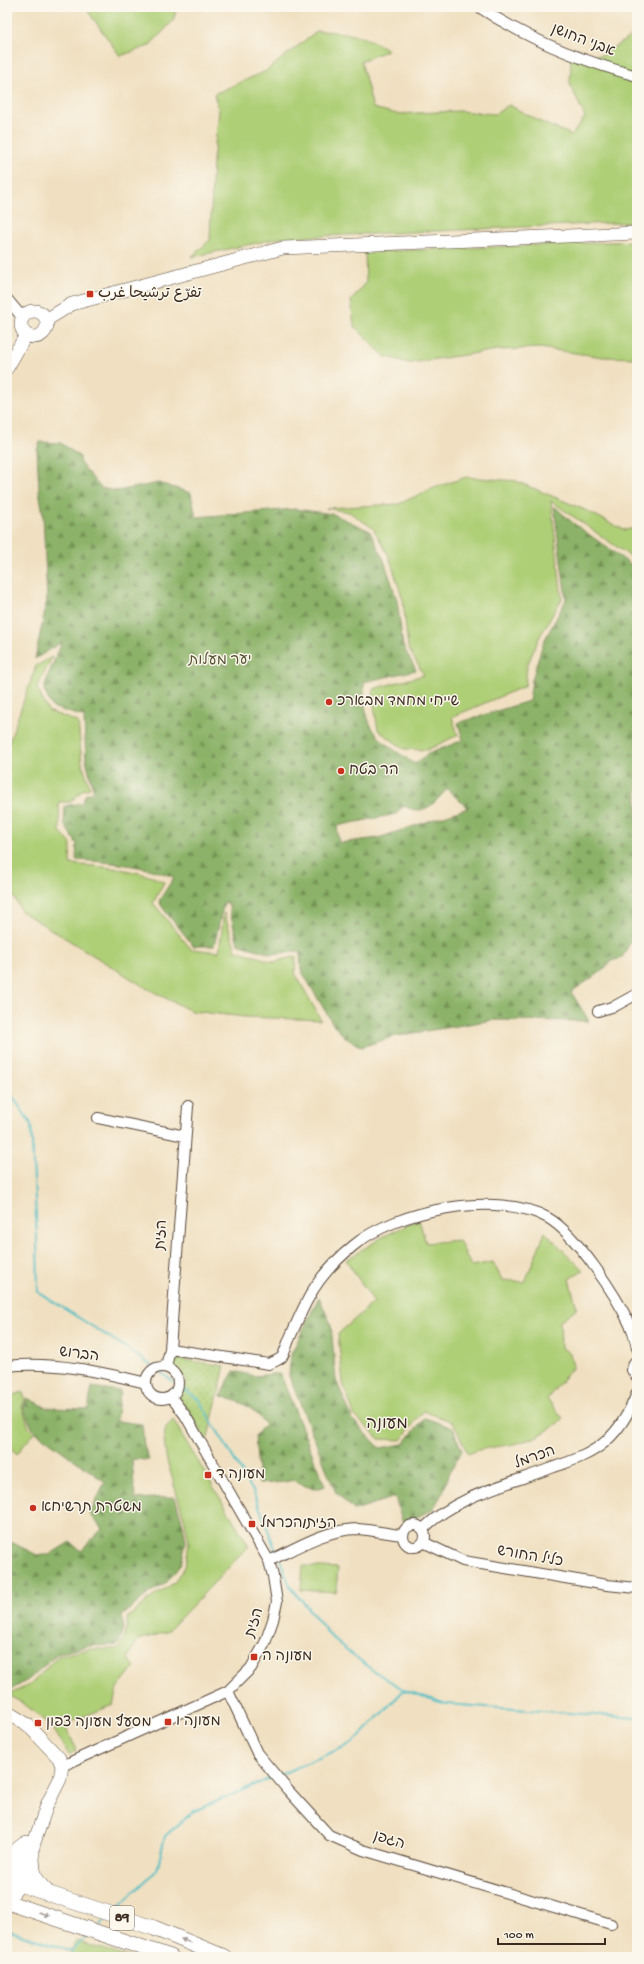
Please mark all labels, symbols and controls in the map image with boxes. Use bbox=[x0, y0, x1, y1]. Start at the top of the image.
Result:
street label: אבני החושן bbox=[548, 21, 618, 62]
place label: تفرّع ترشيحا غرب bbox=[98, 285, 202, 303]
marker: تفرّع ترشيحا غرب bbox=[85, 289, 95, 299]
park label: יער מעלות bbox=[188, 651, 251, 670]
place label: שייח' מחמד מבארכ bbox=[337, 693, 459, 711]
marker: שייח' מחמד מבארכ bbox=[324, 697, 334, 707]
place label: הר בטח bbox=[349, 762, 399, 780]
marker: הר בטח bbox=[336, 766, 346, 776]
street label: הזית bbox=[152, 1219, 172, 1252]
street label: הברוש bbox=[58, 1344, 100, 1366]
district label: מעונה bbox=[366, 1415, 408, 1435]
street label: הכרמל bbox=[512, 1441, 558, 1474]
place label: מעונה ד bbox=[216, 1466, 265, 1484]
marker: מעונה ד bbox=[203, 1470, 213, 1480]
place label: משטרת תרשיחא bbox=[41, 1499, 142, 1517]
marker: משטרת תרשיחא bbox=[28, 1503, 38, 1513]
place label: הזית/הכרמל bbox=[260, 1514, 337, 1533]
marker: הזית/הכרמל bbox=[247, 1519, 257, 1529]
street label: כליל החורש bbox=[496, 1541, 565, 1572]
street label: הזית bbox=[241, 1606, 268, 1641]
place label: מעונה ה bbox=[262, 1648, 312, 1666]
marker: מעונה ה bbox=[249, 1652, 259, 1662]
place label: מסעף מעונה צפון bbox=[46, 1713, 152, 1732]
place label: מעונה ו bbox=[176, 1713, 221, 1731]
marker: מעונה ו bbox=[163, 1717, 173, 1727]
marker: מסעף מעונה צפון bbox=[33, 1718, 43, 1728]
street label: הגפן bbox=[371, 1828, 407, 1854]
road number: 89 bbox=[110, 1906, 134, 1930]
one-way arrow bbox=[38, 1911, 50, 1917]
scale bar bbox=[498, 1920, 605, 1946]
text: 100 m bbox=[503, 1929, 534, 1943]
one-way arrow bbox=[179, 1938, 191, 1944]

